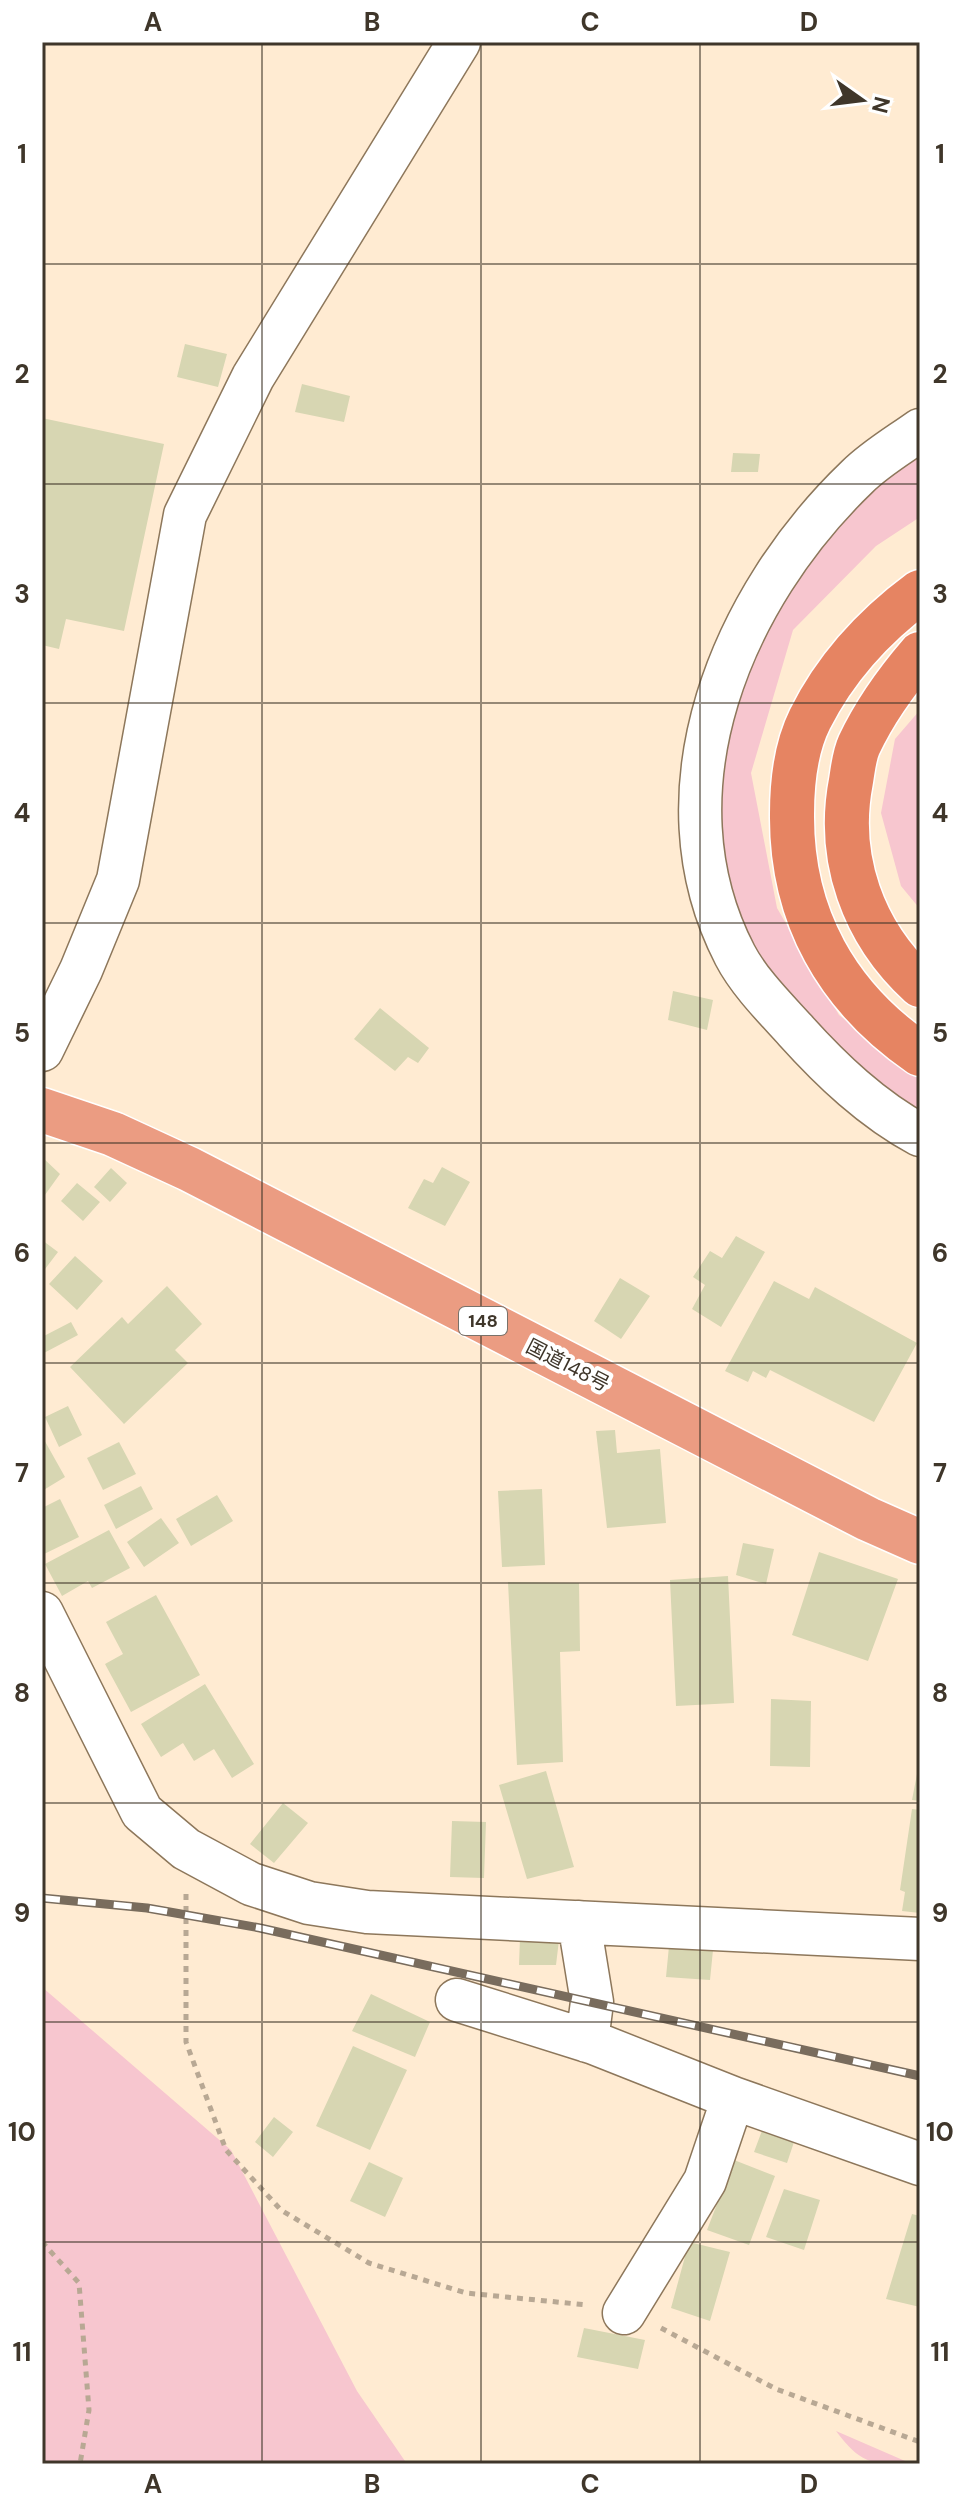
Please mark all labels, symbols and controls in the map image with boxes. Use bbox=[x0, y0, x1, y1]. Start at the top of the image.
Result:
text: A bbox=[144, 5, 162, 39]
text: B bbox=[364, 5, 380, 39]
text: C bbox=[580, 5, 600, 39]
text: D bbox=[800, 5, 818, 39]
north arrow bbox=[822, 60, 902, 140]
text: N bbox=[865, 93, 897, 116]
text: 1 bbox=[17, 137, 27, 171]
text: 1 bbox=[935, 137, 945, 171]
text: 2 bbox=[14, 357, 30, 391]
text: 2 bbox=[932, 357, 948, 391]
text: 3 bbox=[14, 577, 30, 611]
text: 3 bbox=[932, 577, 948, 611]
text: 4 bbox=[14, 796, 30, 830]
text: 4 bbox=[932, 796, 948, 830]
text: 5 bbox=[14, 1016, 30, 1050]
text: 5 bbox=[932, 1016, 948, 1050]
text: 6 bbox=[14, 1236, 30, 1270]
text: 6 bbox=[932, 1236, 948, 1270]
road number: 148 bbox=[459, 1307, 507, 1335]
street label: 国道148号 bbox=[522, 1333, 614, 1397]
text: 7 bbox=[15, 1456, 29, 1490]
text: 7 bbox=[933, 1456, 947, 1490]
text: 8 bbox=[14, 1676, 30, 1710]
text: 8 bbox=[932, 1676, 948, 1710]
text: 9 bbox=[14, 1896, 30, 1930]
text: 9 bbox=[932, 1896, 948, 1930]
text: 10 bbox=[8, 2115, 36, 2149]
text: 10 bbox=[926, 2115, 954, 2149]
text: 11 bbox=[13, 2335, 31, 2369]
text: 11 bbox=[931, 2335, 949, 2369]
text: A bbox=[144, 2467, 162, 2501]
text: B bbox=[364, 2467, 380, 2501]
text: C bbox=[580, 2467, 600, 2501]
text: D bbox=[800, 2467, 818, 2501]

